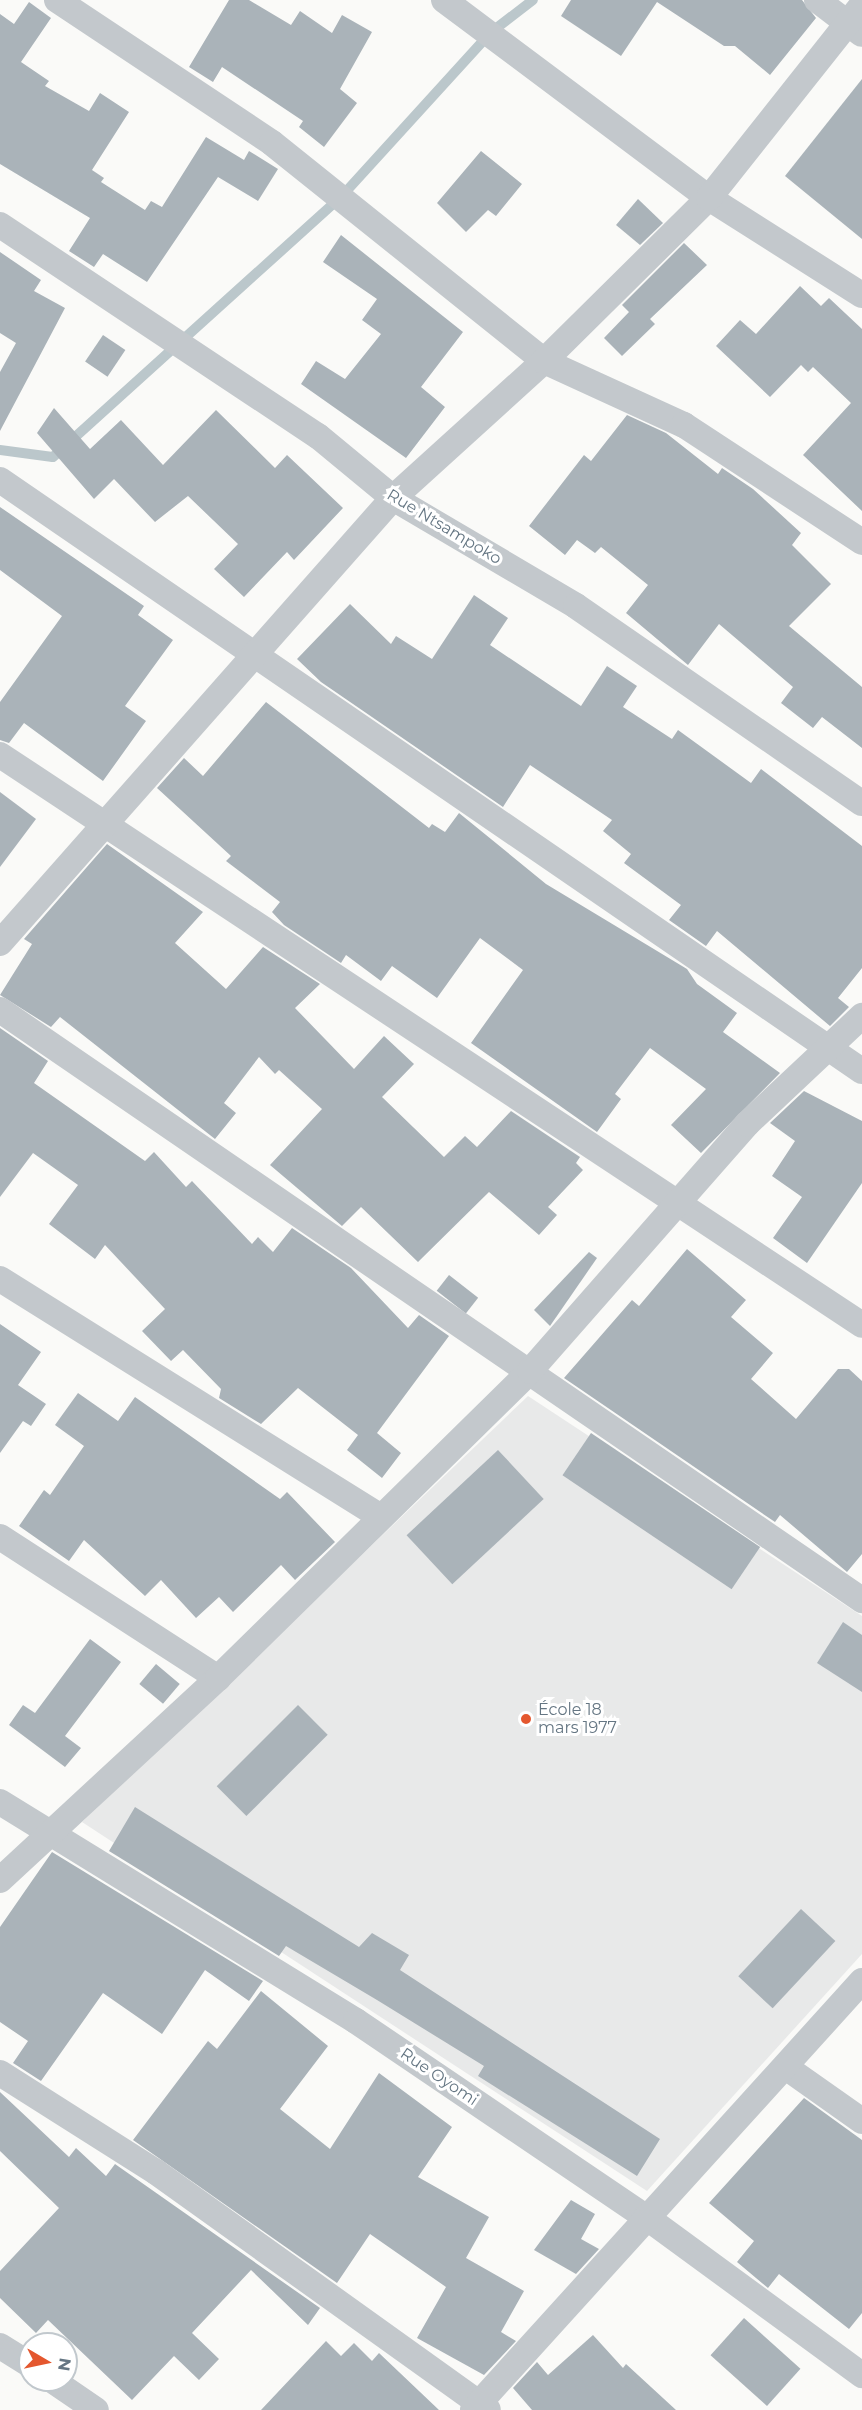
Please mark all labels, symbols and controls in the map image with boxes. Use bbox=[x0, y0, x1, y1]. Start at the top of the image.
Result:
street label: Rue Ntsampoko bbox=[383, 485, 505, 569]
place label: École 18 mars 1977 bbox=[538, 1700, 617, 1738]
marker: École 18 mars 1977 bbox=[519, 1712, 533, 1726]
street label: Rue Oyomi bbox=[397, 2044, 481, 2110]
north arrow bbox=[18, 2332, 78, 2392]
text: N bbox=[54, 2357, 75, 2372]

